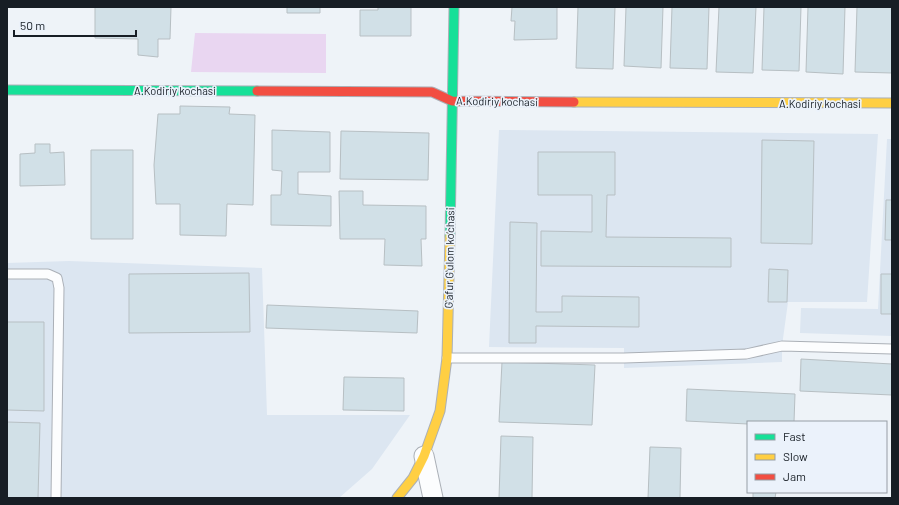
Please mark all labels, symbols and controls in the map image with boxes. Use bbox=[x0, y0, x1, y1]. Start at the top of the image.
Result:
scale bar bbox=[14, 12, 136, 38]
text: 50 m bbox=[20, 18, 45, 32]
street label: A.Kodiriy kochasi bbox=[134, 84, 216, 97]
street label: A.Kodiriy kochasi bbox=[456, 94, 538, 108]
street label: A.Kodiriy kochasi bbox=[779, 97, 861, 110]
street label: Gʻafur Gʻulom ko’chasi bbox=[442, 207, 456, 309]
legend bbox=[747, 421, 887, 493]
text: Fast bbox=[783, 429, 806, 443]
text: Slow bbox=[783, 449, 808, 463]
text: Jam bbox=[783, 469, 806, 483]

